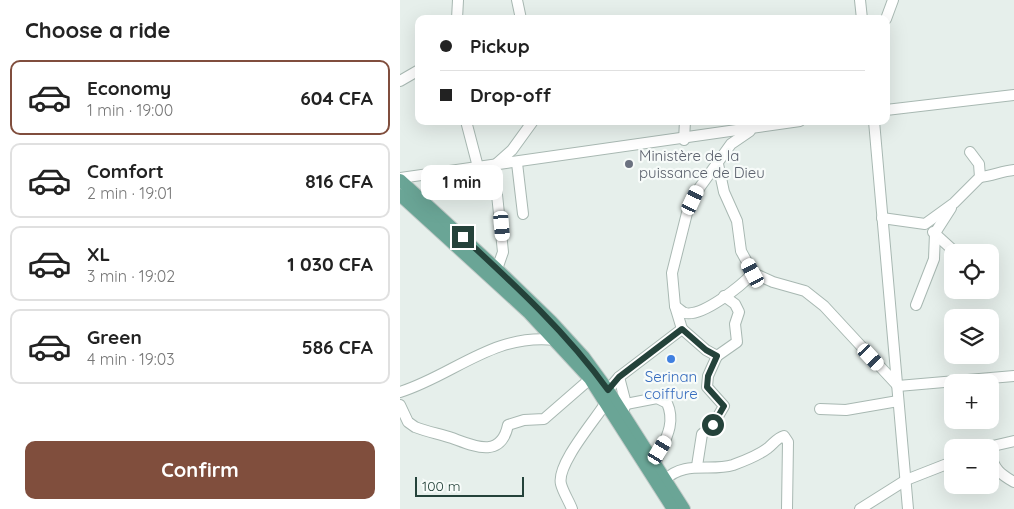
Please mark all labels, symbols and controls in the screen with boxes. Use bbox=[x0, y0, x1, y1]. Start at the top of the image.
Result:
text: Choose a ride bbox=[25, 16, 170, 44]
text: Pickup bbox=[470, 34, 530, 58]
icon: car bbox=[27, 75, 72, 120]
text: Economy bbox=[87, 76, 171, 100]
text: Drop-off bbox=[470, 83, 551, 107]
text: 604 CFA bbox=[300, 86, 373, 110]
text: 1 min · 19:00 bbox=[87, 100, 173, 120]
place label: Ministère de la puissance de Dieu bbox=[639, 146, 765, 182]
icon: car bbox=[27, 158, 72, 203]
marker: Ministère de la puissance de Dieu bbox=[623, 158, 635, 170]
text: Comfort bbox=[87, 159, 164, 183]
callout: 1 min bbox=[422, 164, 504, 200]
text: 816 CFA bbox=[305, 169, 373, 193]
text: 1 min bbox=[443, 172, 481, 192]
text: 2 min · 19:01 bbox=[87, 183, 173, 203]
car bbox=[679, 183, 706, 217]
car bbox=[493, 210, 510, 242]
route end bbox=[452, 226, 474, 248]
icon: car bbox=[27, 241, 72, 286]
text: XL bbox=[87, 242, 110, 266]
map controls bbox=[944, 244, 999, 494]
button: locate bbox=[944, 244, 999, 299]
text: 1 030 CFA bbox=[287, 252, 373, 276]
car bbox=[739, 256, 766, 290]
text: 3 min · 19:02 bbox=[87, 266, 175, 286]
button: layers bbox=[944, 309, 999, 364]
icon: car bbox=[27, 324, 72, 369]
text: Green bbox=[87, 325, 142, 349]
text: 586 CFA bbox=[302, 335, 373, 359]
car bbox=[855, 341, 886, 373]
text: 4 min · 19:03 bbox=[87, 349, 175, 369]
marker: Serinan coiffure bbox=[665, 353, 677, 365]
place label: Serinan coiffure bbox=[644, 367, 698, 403]
button: + bbox=[944, 374, 999, 429]
route start bbox=[702, 414, 724, 436]
car bbox=[645, 433, 674, 467]
button: − bbox=[944, 439, 999, 494]
button: Confirm bbox=[25, 441, 375, 499]
scale bar bbox=[415, 474, 524, 497]
text: 100 m bbox=[422, 477, 460, 495]

